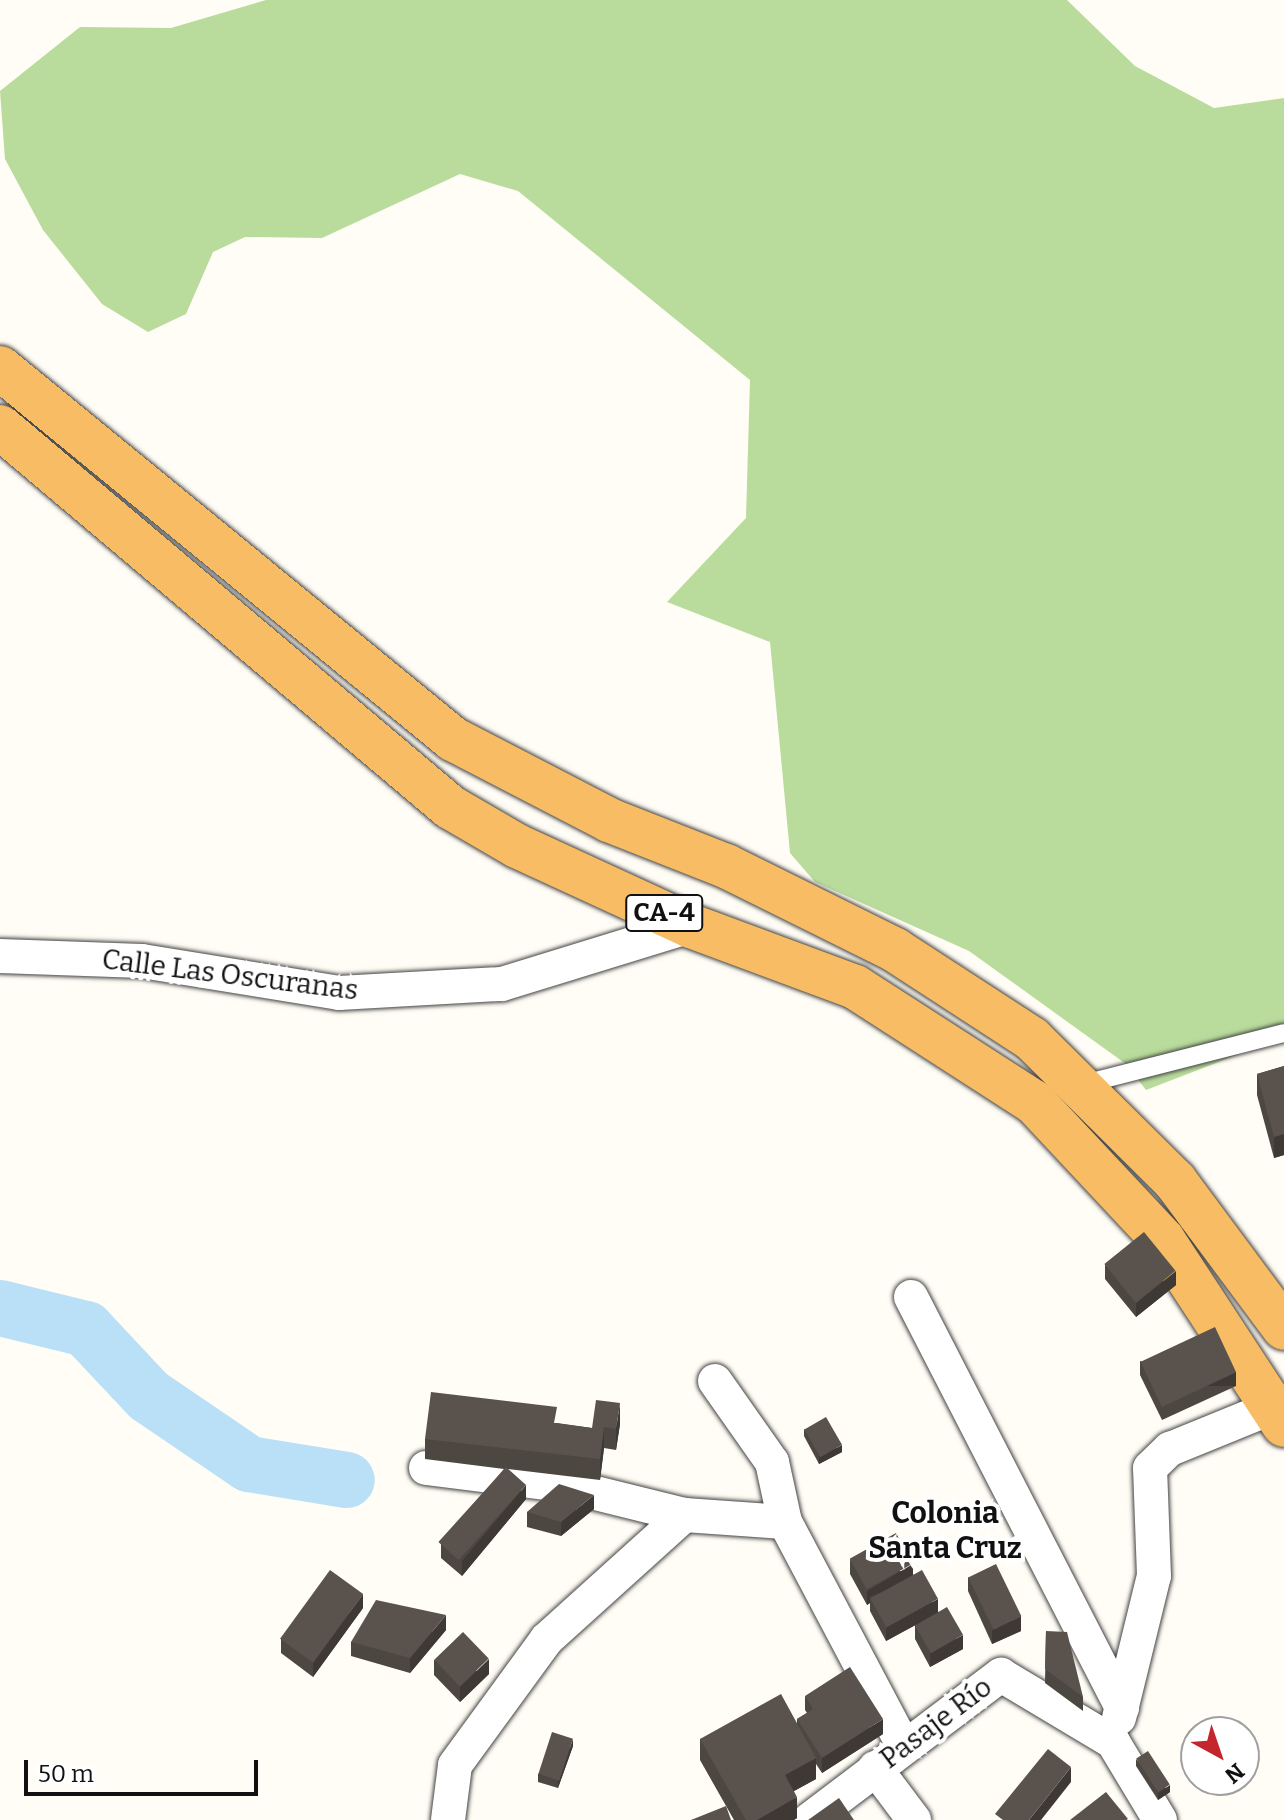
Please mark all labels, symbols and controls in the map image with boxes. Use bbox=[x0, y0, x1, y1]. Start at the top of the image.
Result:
road number: CA-4 bbox=[624, 891, 704, 935]
street label: Calle Las Oscuranas bbox=[100, 943, 360, 1007]
district label: Colonia Santa Cruz bbox=[868, 1495, 1022, 1566]
street label: Pasaje Río bbox=[874, 1670, 998, 1776]
north arrow bbox=[1180, 1716, 1260, 1796]
scale bar bbox=[28, 1744, 262, 1794]
text: N bbox=[1219, 1757, 1250, 1789]
text: 50 m bbox=[38, 1760, 94, 1788]

